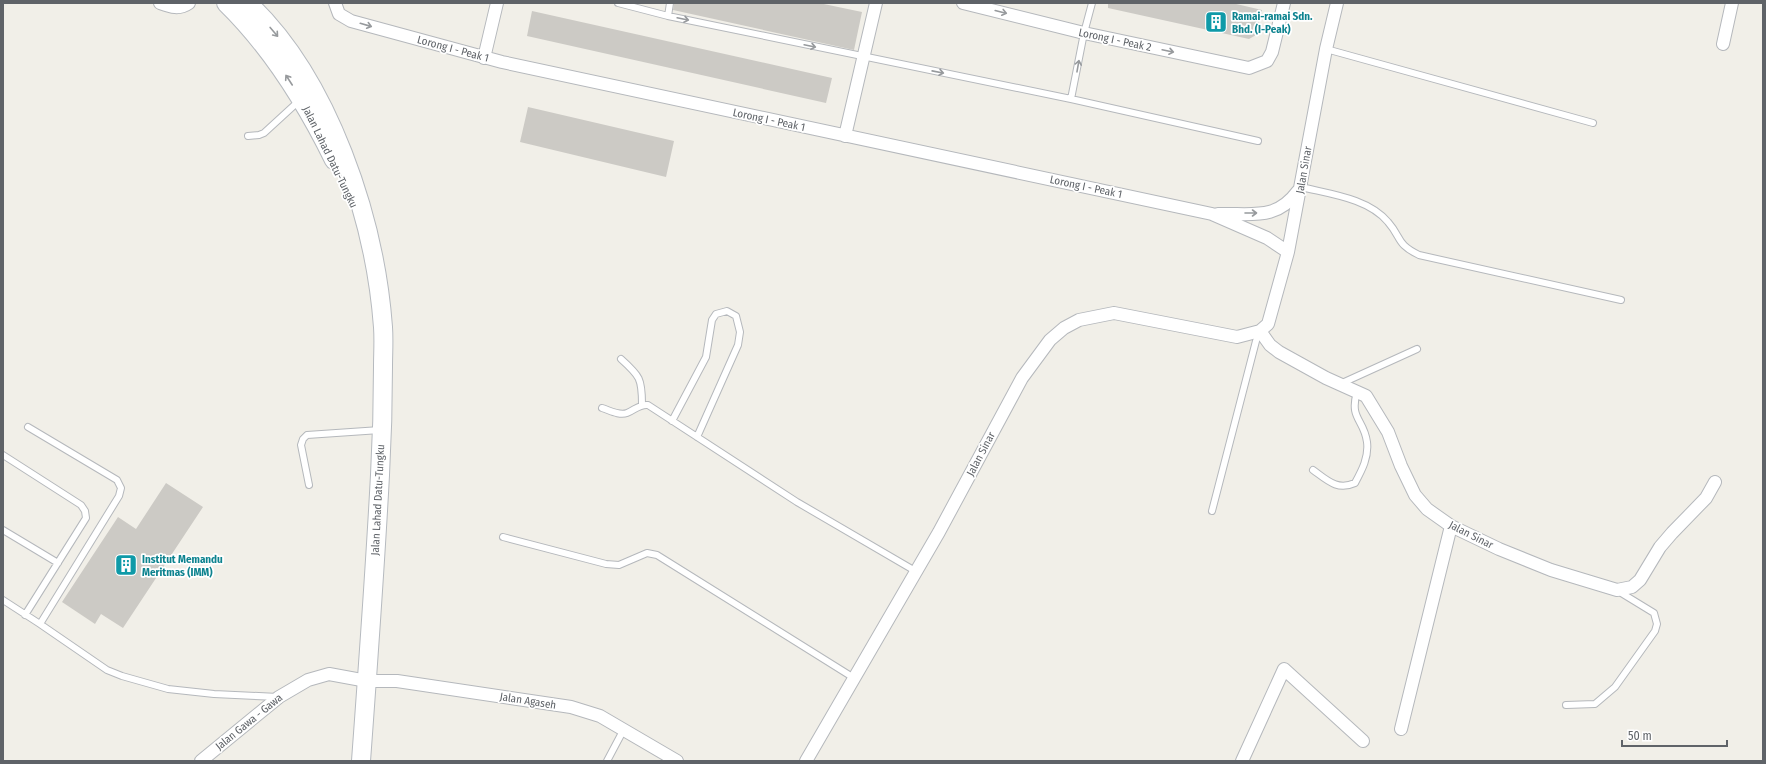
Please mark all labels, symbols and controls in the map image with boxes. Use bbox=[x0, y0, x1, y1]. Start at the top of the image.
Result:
one-way arrow bbox=[994, 9, 1007, 17]
building icon: Ramai-ramai Sdn. Bhd. (I-Peak) bbox=[1203, 9, 1229, 35]
place label: Ramai-ramai Sdn. Bhd. (I-Peak) bbox=[1232, 10, 1313, 36]
one-way arrow bbox=[676, 16, 689, 24]
one-way arrow bbox=[359, 22, 372, 29]
street label: Lorong I - Peak 2 bbox=[1077, 26, 1153, 54]
one-way arrow bbox=[269, 27, 278, 37]
street label: Lorong I - Peak 1 bbox=[416, 33, 490, 65]
one-way arrow bbox=[804, 43, 817, 51]
one-way arrow bbox=[1162, 48, 1175, 56]
one-way arrow bbox=[1074, 60, 1082, 73]
one-way arrow bbox=[931, 69, 944, 77]
one-way arrow bbox=[284, 74, 293, 85]
street label: Jalan Lahad Datu-Tungku bbox=[300, 104, 360, 210]
street label: Lorong I - Peak 1 bbox=[732, 106, 806, 134]
street label: Jalan Sinar bbox=[1293, 145, 1315, 195]
street label: Lorong I - Peak 1 bbox=[1049, 173, 1123, 201]
one-way arrow bbox=[1244, 209, 1257, 217]
street label: Jalan Sinar bbox=[964, 430, 998, 478]
street label: Jalan Lahad Datu-Tungku bbox=[369, 444, 387, 556]
street label: Jalan Sinar bbox=[1447, 518, 1496, 552]
building icon: Institut Memandu Meritmas (IMM) bbox=[113, 552, 139, 578]
place label: Institut Memandu Meritmas (IMM) bbox=[142, 553, 223, 579]
street label: Jalan Agaseh bbox=[499, 690, 557, 712]
street label: Jalan Gawa - Gawa bbox=[213, 691, 285, 753]
scale bar bbox=[1622, 722, 1727, 748]
text: 50 m bbox=[1628, 729, 1652, 743]

